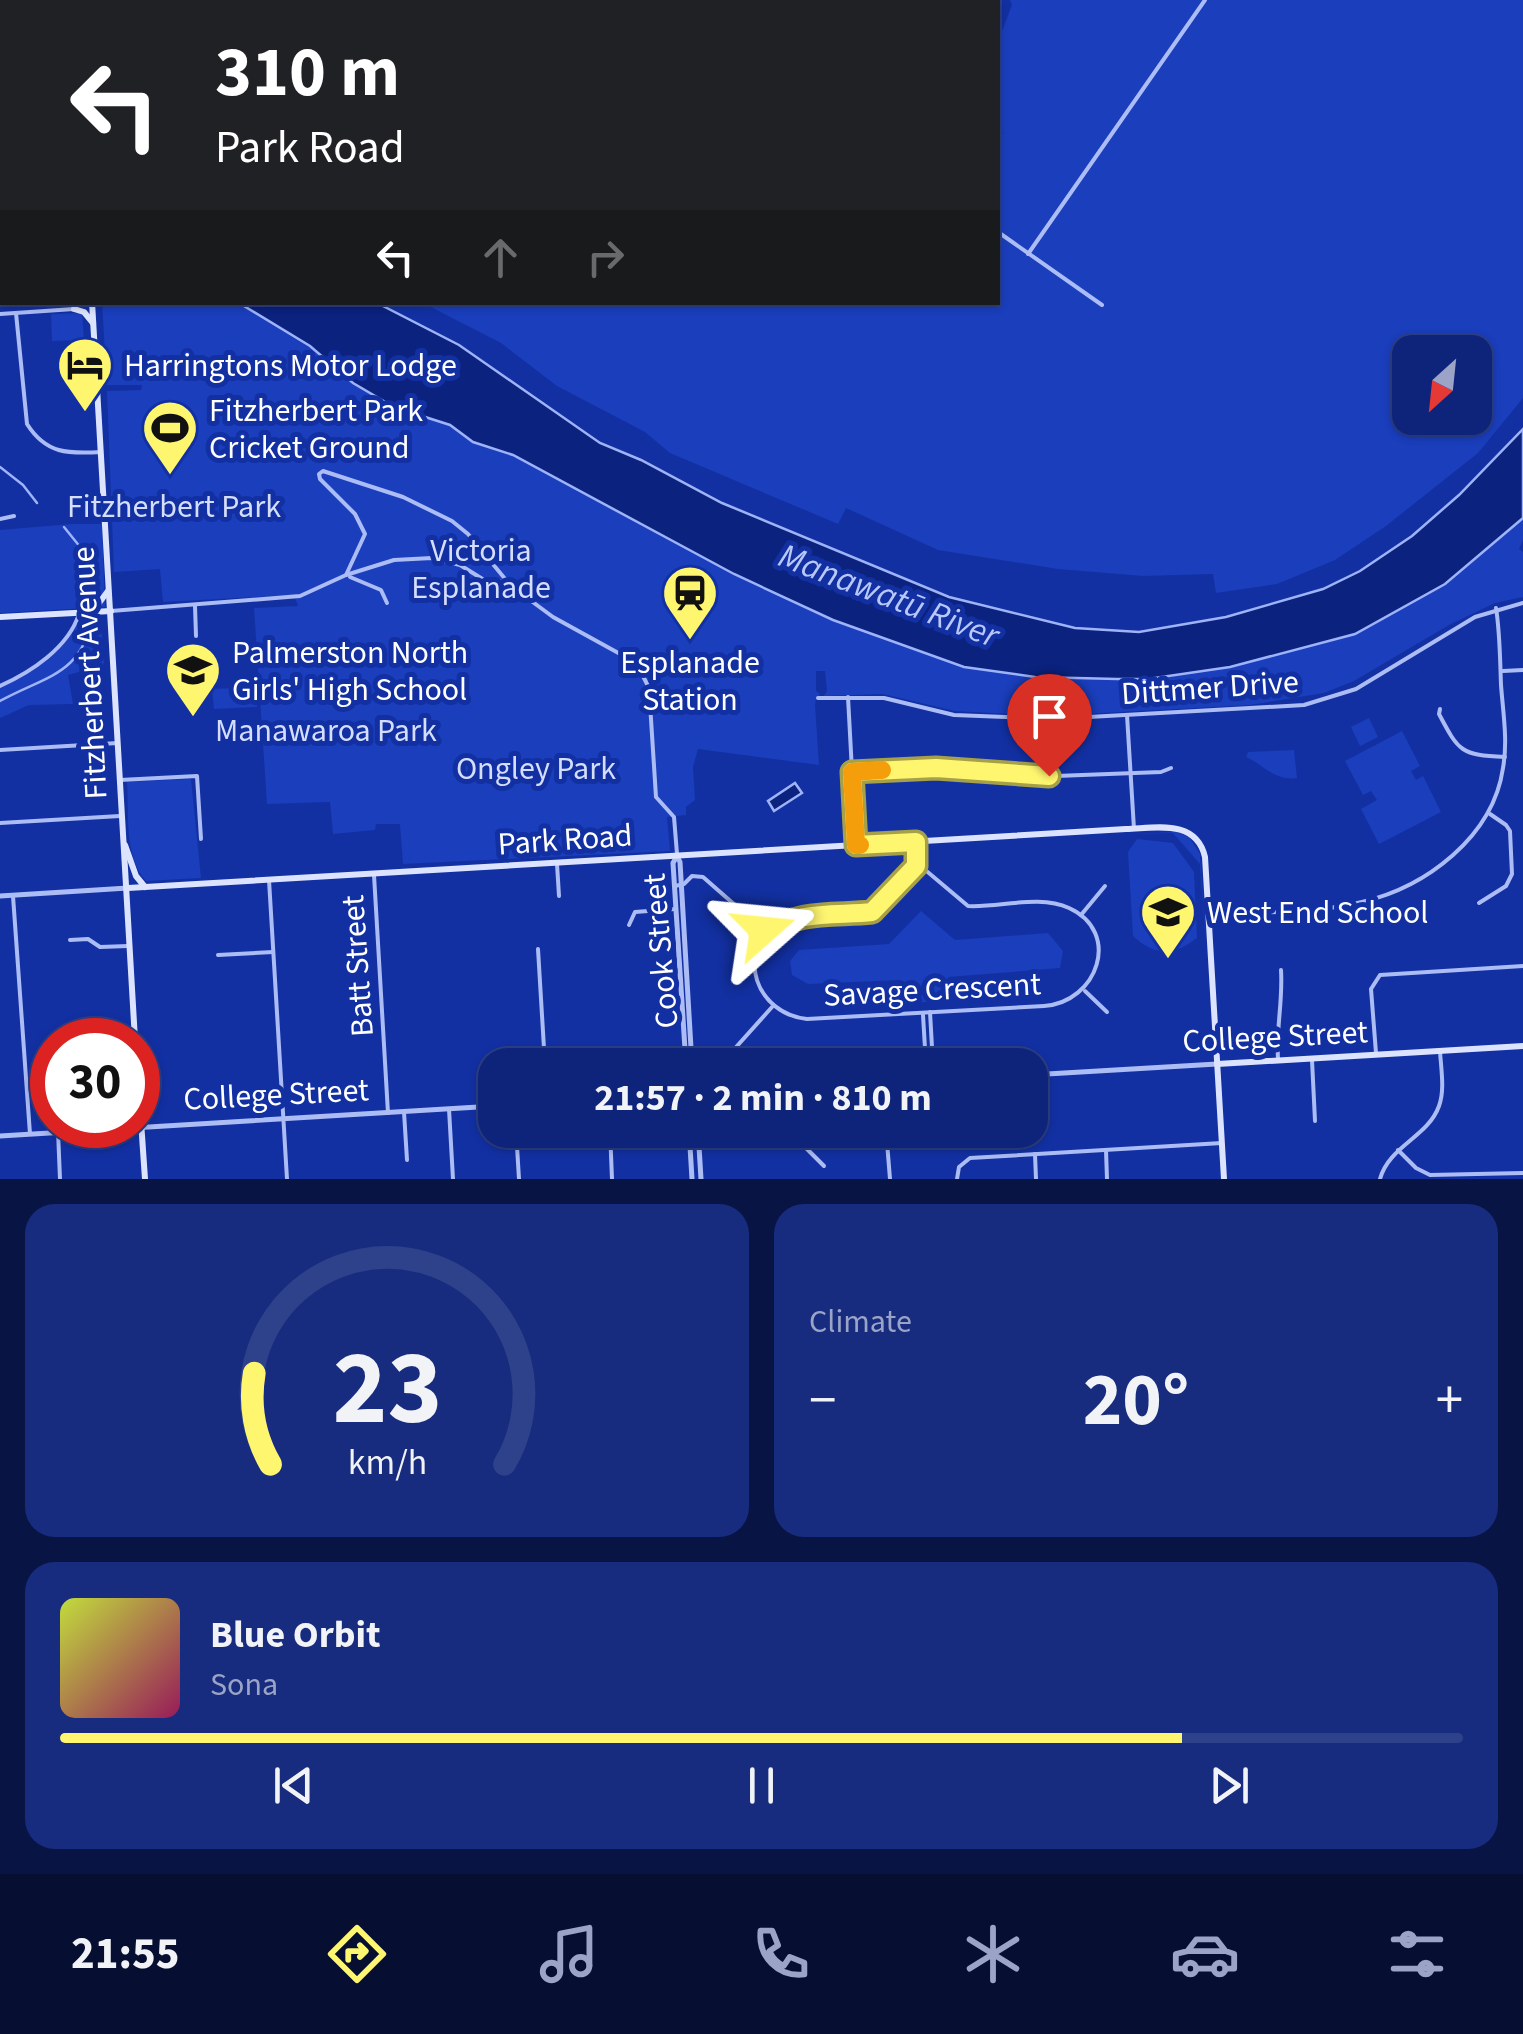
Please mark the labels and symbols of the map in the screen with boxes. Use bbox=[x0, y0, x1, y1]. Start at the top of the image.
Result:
hotel icon: Harringtons Motor Lodge bbox=[55, 335, 115, 414]
north arrow bbox=[1392, 335, 1492, 435]
place label: Harringtons Motor Lodge bbox=[124, 343, 457, 389]
place label: Fitzherbert Park Cricket Ground bbox=[209, 388, 423, 471]
sports icon: Fitzherbert Park Cricket Ground bbox=[140, 398, 200, 477]
park label: Fitzherbert Park bbox=[67, 484, 281, 530]
park label: Victoria Esplanade bbox=[411, 528, 551, 611]
water label: Manawatū River bbox=[771, 531, 1008, 662]
street label: Fitzherbert Avenue bbox=[60, 545, 120, 800]
station icon: Esplanade Station bbox=[660, 563, 720, 642]
place label: Palmerston North Girls' High School bbox=[232, 630, 468, 713]
school or university icon: Palmerston North Girls' High School bbox=[163, 640, 223, 719]
place label: Esplanade Station bbox=[620, 640, 760, 723]
street label: Dittmer Drive bbox=[1120, 659, 1300, 717]
pin bbox=[1007, 674, 1092, 777]
park label: Manawaroa Park bbox=[215, 708, 437, 754]
park label: Ongley Park bbox=[456, 746, 616, 792]
street label: Park Road bbox=[496, 812, 634, 868]
street label: Cook Street bbox=[631, 871, 691, 1030]
position arrow bbox=[712, 878, 816, 982]
school or university icon: West End School bbox=[1138, 882, 1198, 961]
place label: West End School bbox=[1207, 890, 1428, 936]
street label: Batt Street bbox=[330, 893, 386, 1038]
street label: Savage Crescent bbox=[822, 961, 1042, 1019]
street label: College Street bbox=[1181, 1009, 1369, 1065]
speed limit sign: 30 bbox=[30, 1018, 160, 1148]
street label: College Street bbox=[182, 1067, 370, 1123]

